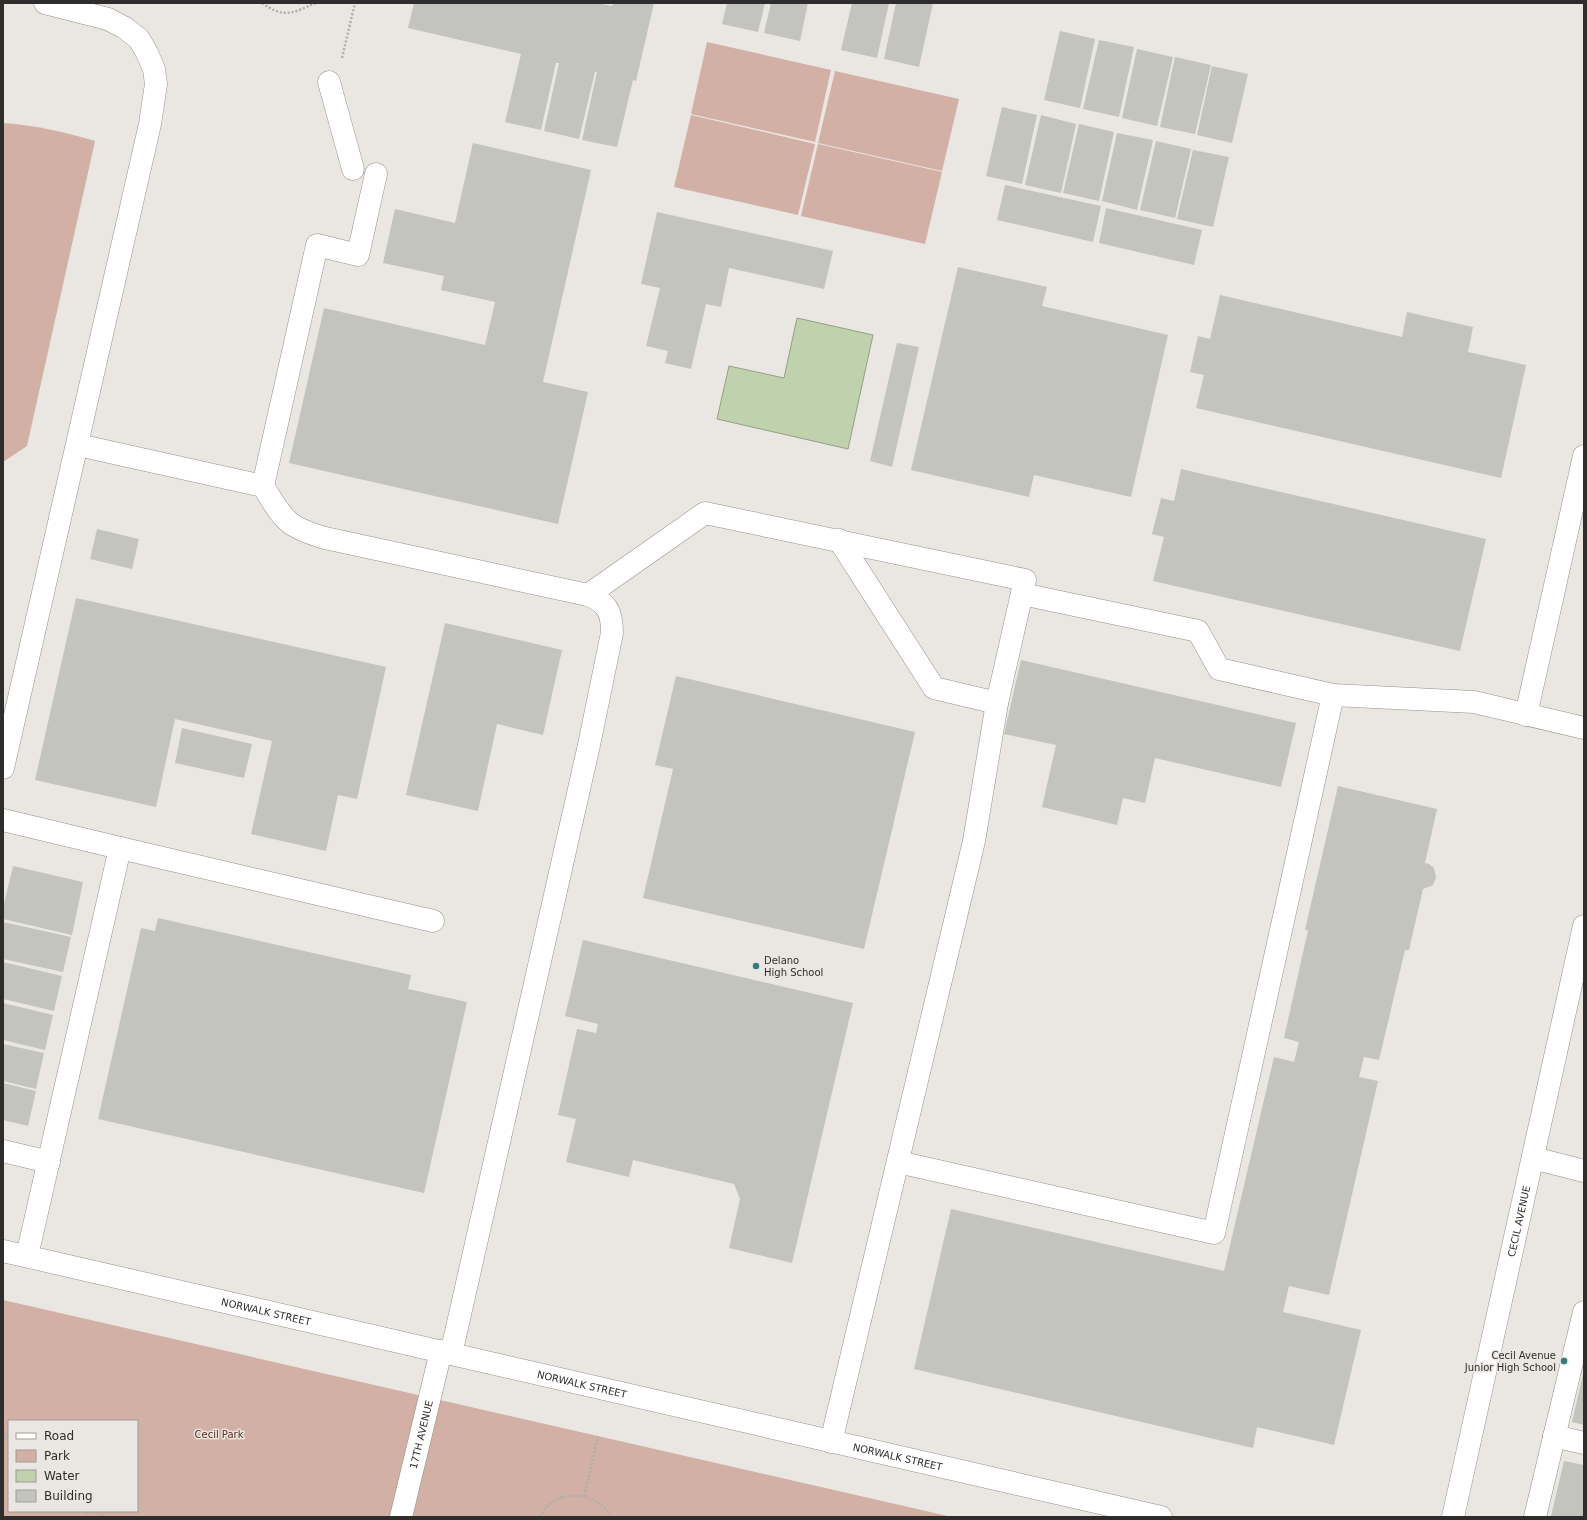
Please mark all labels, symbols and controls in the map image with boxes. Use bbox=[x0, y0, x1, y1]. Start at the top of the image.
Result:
place label: Delano High School bbox=[764, 955, 823, 978]
marker: Delano High School bbox=[751, 961, 761, 971]
street label: CECIL AVENUE bbox=[1506, 1185, 1532, 1258]
street label: NORWALK STREET bbox=[220, 1296, 313, 1328]
place label: Cecil Avenue Junior High School bbox=[1464, 1350, 1556, 1373]
marker: Cecil Avenue Junior High School bbox=[1559, 1356, 1569, 1366]
street label: NORWALK STREET bbox=[536, 1369, 629, 1400]
street label: 17TH AVENUE bbox=[408, 1399, 435, 1470]
legend bbox=[8, 1420, 138, 1512]
text: Road bbox=[44, 1429, 74, 1443]
park label: Cecil Park bbox=[195, 1429, 244, 1440]
street label: NORWALK STREET bbox=[852, 1441, 944, 1473]
text: Park bbox=[44, 1449, 70, 1463]
text: Water bbox=[44, 1469, 80, 1483]
text: Building bbox=[44, 1489, 93, 1503]

